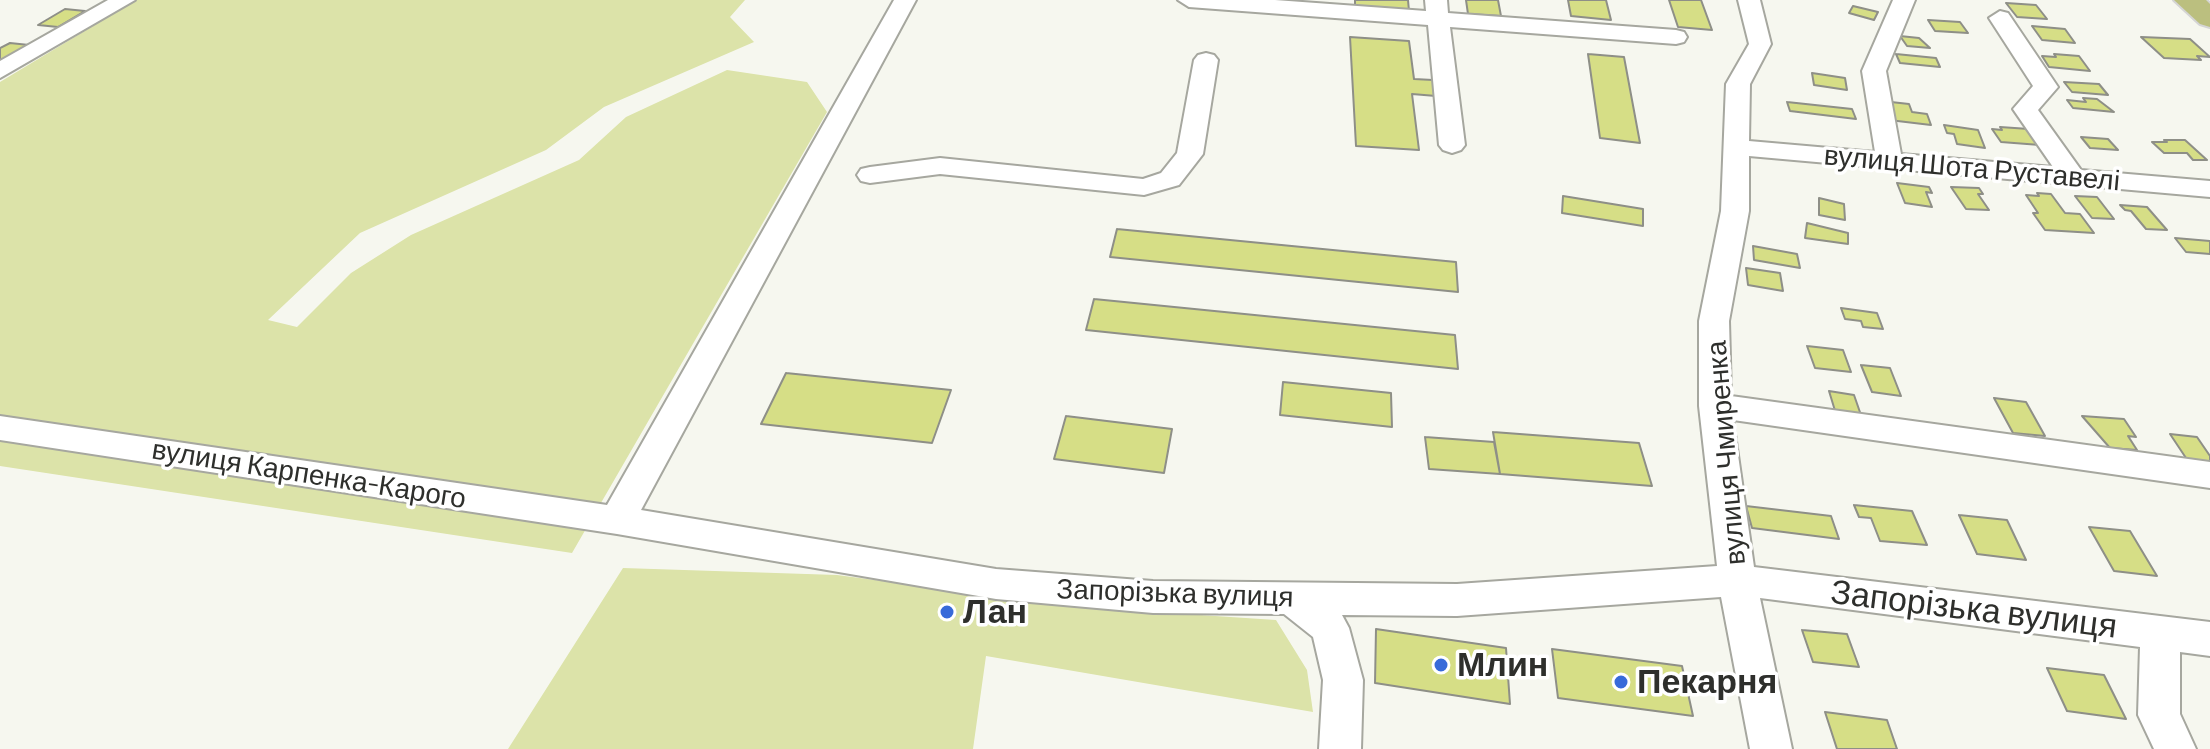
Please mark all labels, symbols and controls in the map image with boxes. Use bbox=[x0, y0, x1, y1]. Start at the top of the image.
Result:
street label: вулиця Шота Руставелі bbox=[1823, 138, 2121, 198]
street label: вулиця Чмиренка bbox=[1699, 339, 1753, 567]
street label: вулиця Карпенка-Карого bbox=[149, 433, 469, 515]
street label: Запорізька вулиця bbox=[1829, 571, 2119, 647]
street label: Запорізька вулиця bbox=[1056, 572, 1294, 614]
place label: Лан bbox=[963, 592, 1027, 632]
marker: Лан bbox=[938, 603, 956, 621]
place label: Млин bbox=[1457, 645, 1548, 685]
marker: Млин bbox=[1432, 656, 1450, 674]
place label: Пекарня bbox=[1637, 662, 1777, 702]
marker: Пекарня bbox=[1612, 673, 1630, 691]

